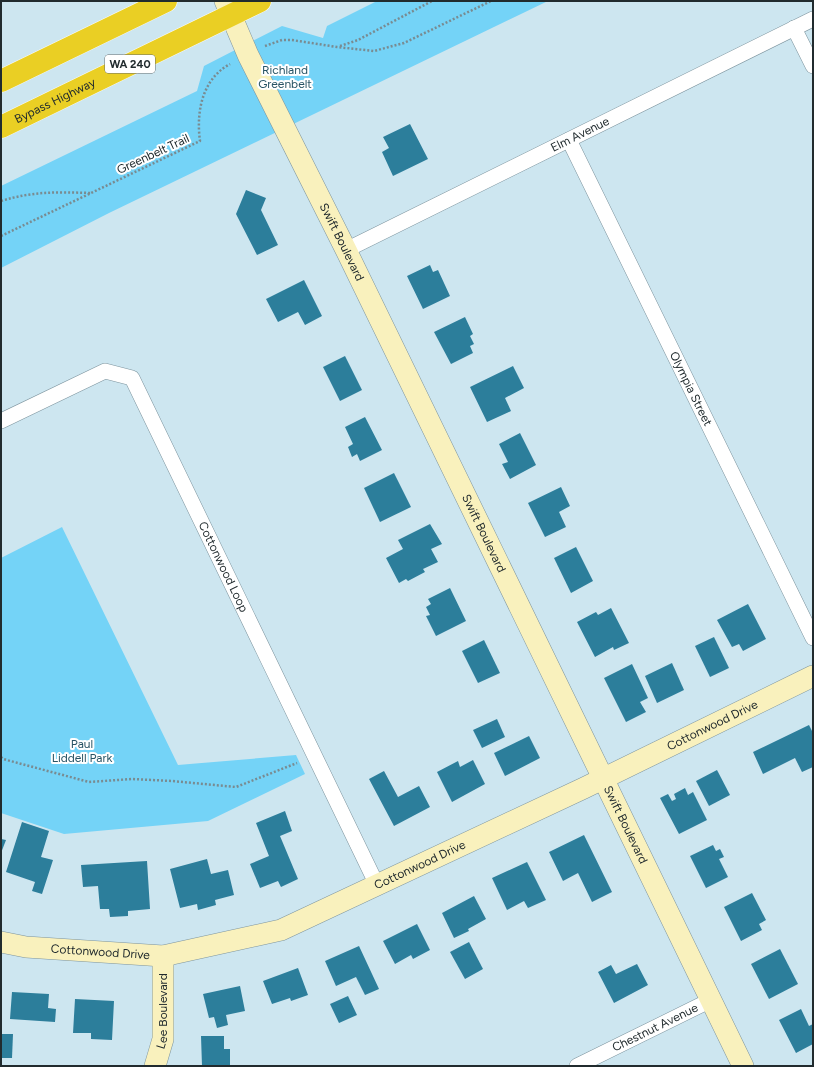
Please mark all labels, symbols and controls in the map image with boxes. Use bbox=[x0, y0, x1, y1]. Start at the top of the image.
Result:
road number: WA 240 bbox=[105, 55, 155, 73]
park label: Richland Greenbelt bbox=[258, 63, 312, 91]
street label: Bypass Highway bbox=[12, 75, 98, 126]
street label: Elm Avenue bbox=[548, 114, 612, 155]
street label: Greenbelt Trail bbox=[115, 131, 191, 177]
street label: Swift Boulevard bbox=[317, 201, 367, 283]
street label: Olympia Street bbox=[667, 349, 715, 429]
street label: Swift Boulevard bbox=[459, 492, 509, 575]
street label: Cottonwood Loop bbox=[195, 519, 251, 614]
street label: Cottonwood Drive bbox=[665, 697, 760, 753]
park label: Paul Liddell Park bbox=[52, 737, 113, 765]
street label: Swift Boulevard bbox=[601, 783, 650, 866]
street label: Cottonwood Drive bbox=[372, 837, 468, 892]
street label: Cottonwood Drive bbox=[50, 942, 151, 962]
street label: Lee Boulevard bbox=[153, 973, 171, 1051]
street label: Chestnut Avenue bbox=[610, 1000, 701, 1055]

